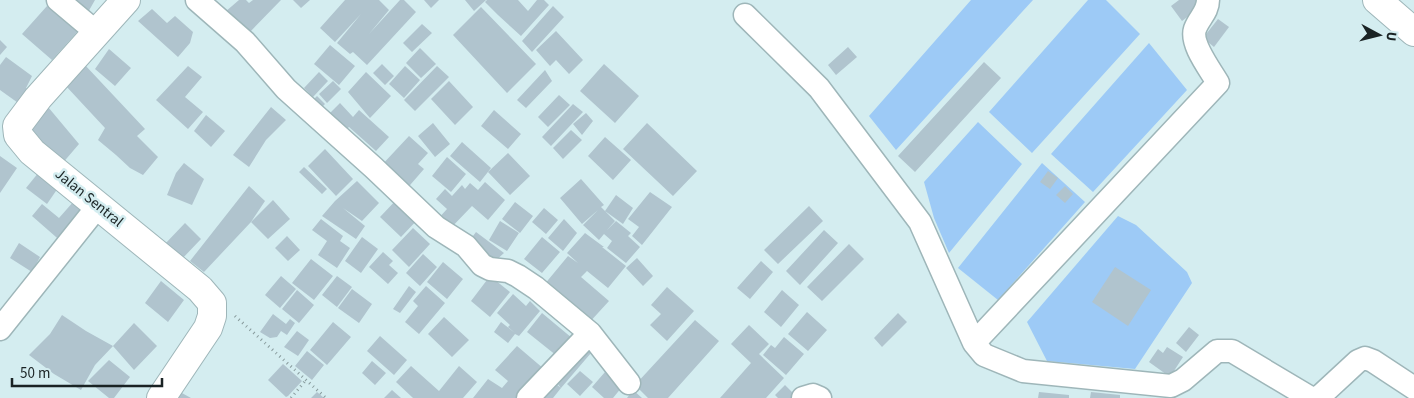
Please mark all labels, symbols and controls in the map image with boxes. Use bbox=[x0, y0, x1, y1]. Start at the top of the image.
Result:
north arrow bbox=[1354, 10, 1404, 60]
text: U bbox=[1380, 31, 1401, 42]
street label: Jalan Sentral bbox=[50, 164, 128, 232]
scale bar bbox=[12, 356, 162, 388]
text: 50 m bbox=[20, 363, 50, 384]

